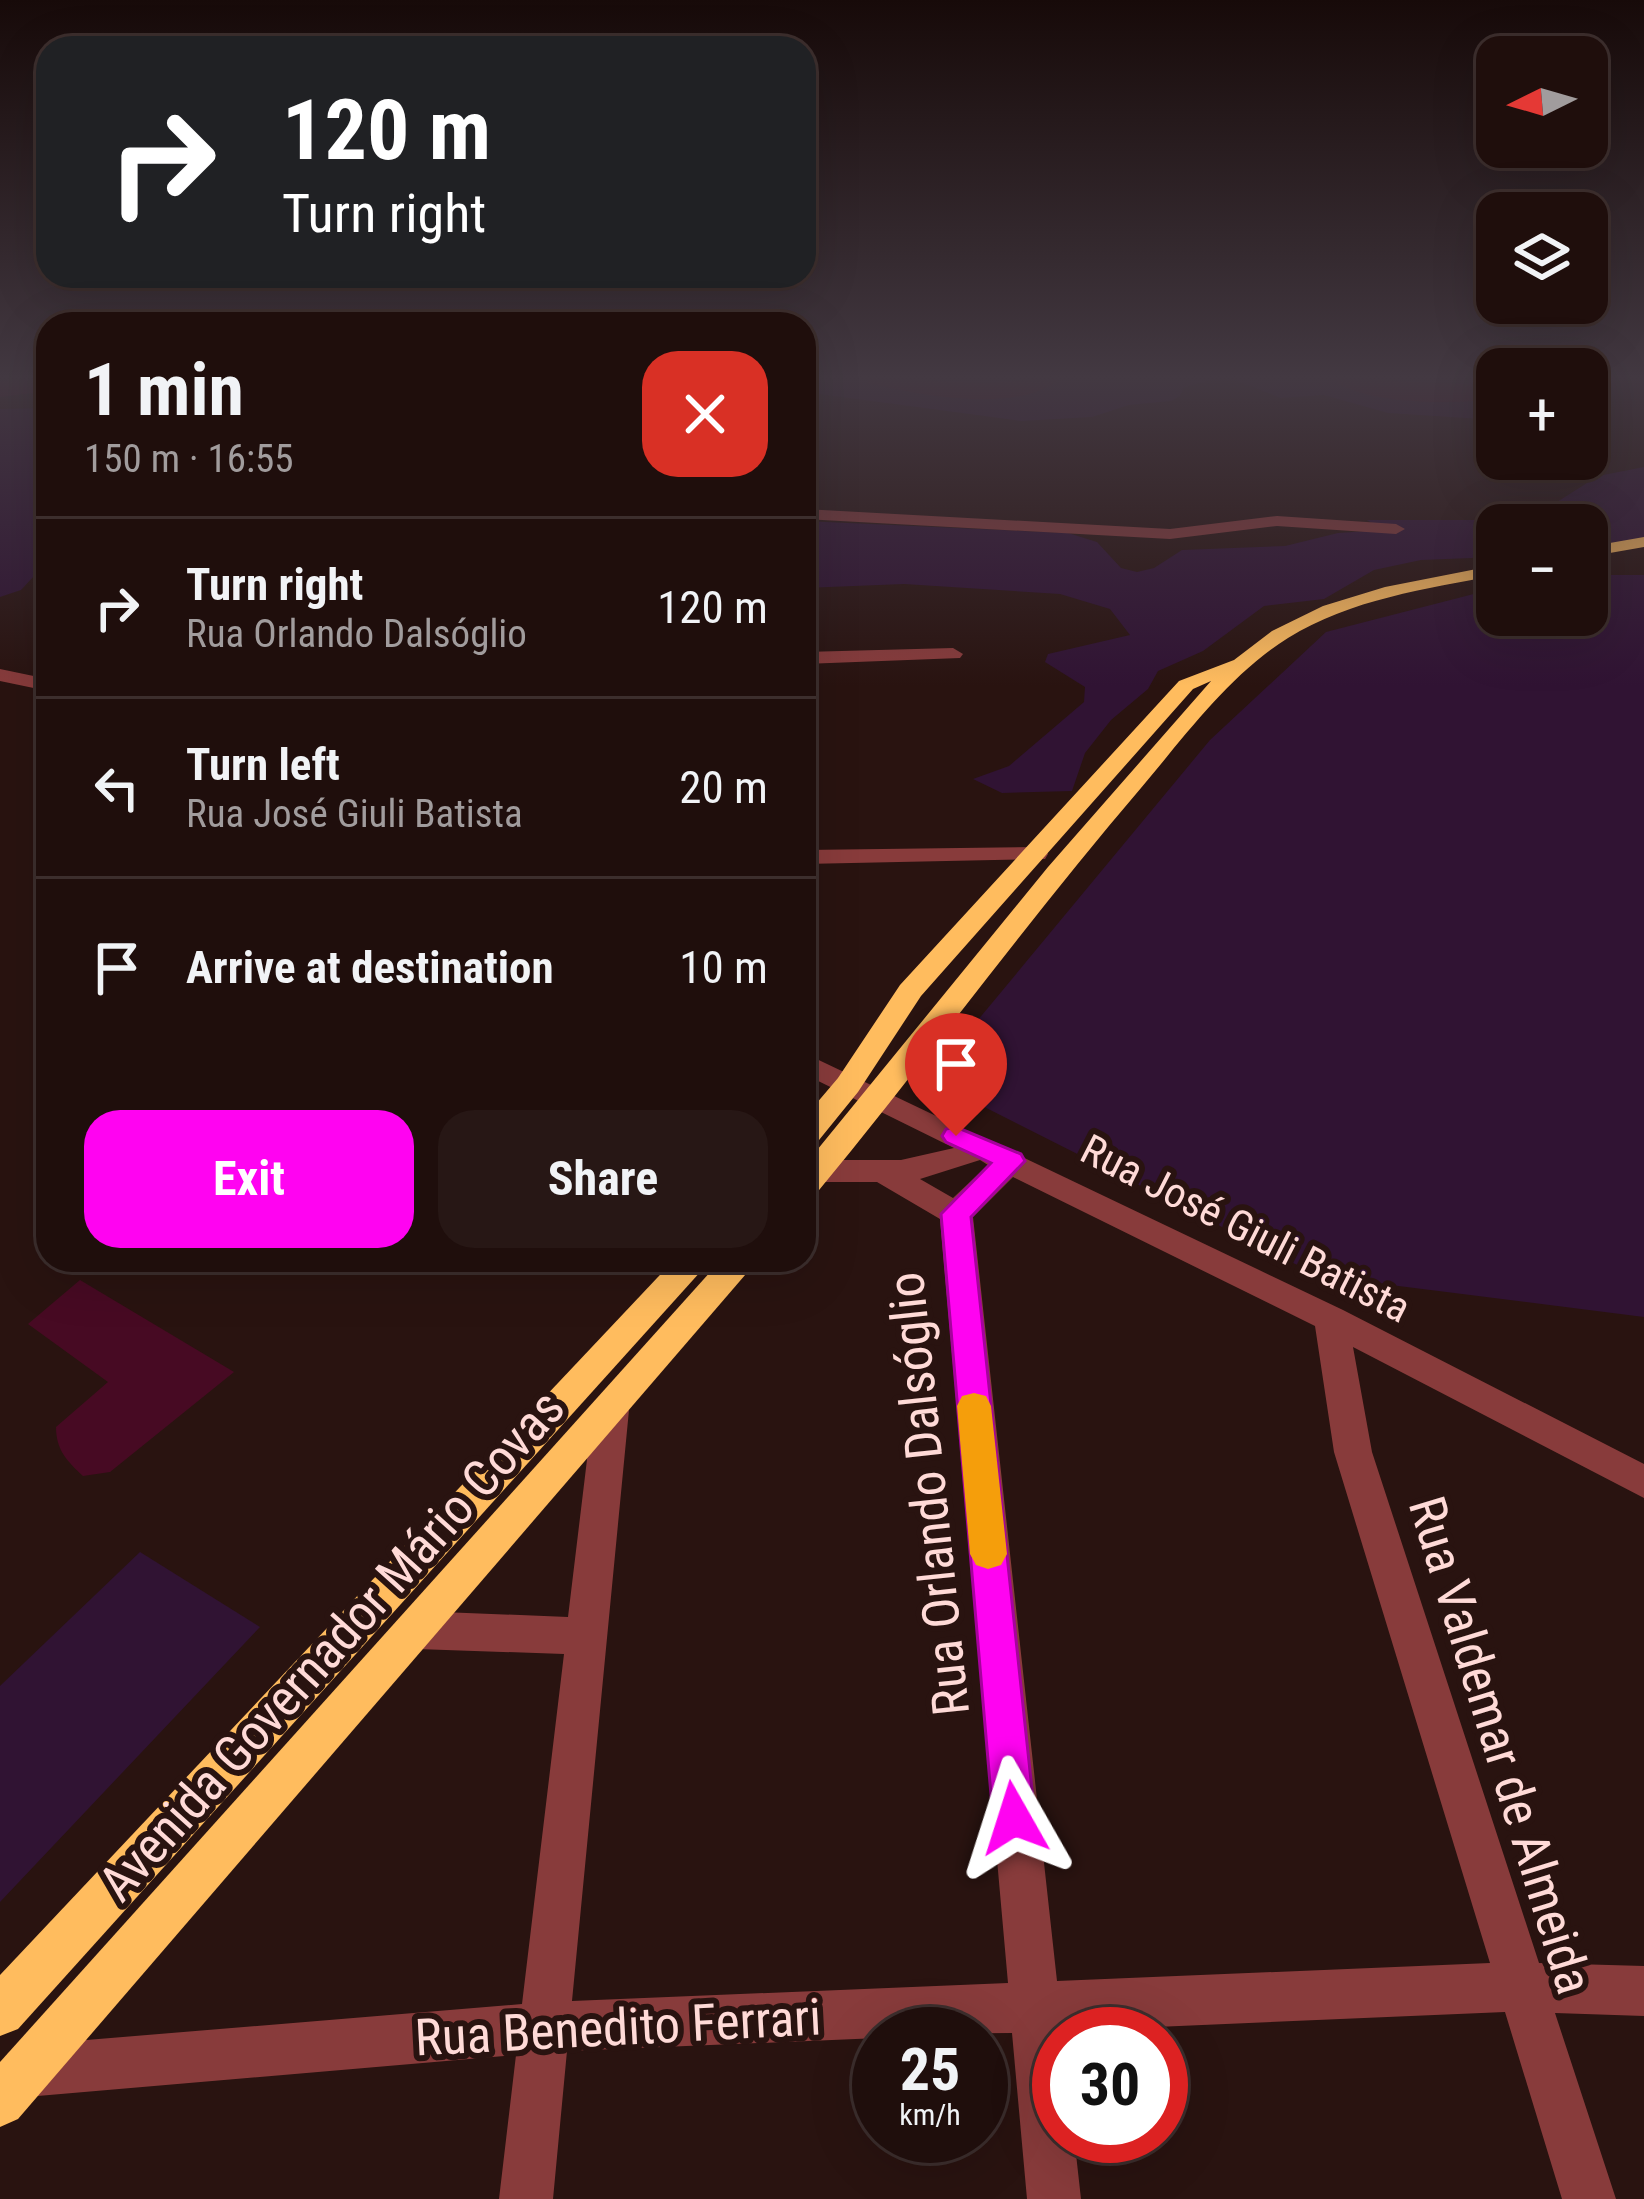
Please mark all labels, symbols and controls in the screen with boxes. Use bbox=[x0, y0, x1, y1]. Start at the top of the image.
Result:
north arrow bbox=[1476, 36, 1608, 168]
map controls bbox=[1476, 36, 1608, 636]
text: 120 m bbox=[282, 81, 491, 180]
icon: right bbox=[84, 84, 240, 240]
text: Turn right bbox=[282, 182, 486, 245]
button: layers bbox=[1476, 192, 1608, 324]
text: 1 min bbox=[84, 348, 244, 433]
button: + bbox=[1476, 348, 1608, 480]
button: close bbox=[642, 351, 768, 477]
text: 150 m · 16:55 bbox=[84, 436, 294, 482]
button: − bbox=[1476, 504, 1608, 636]
text: Turn right bbox=[186, 558, 363, 611]
icon: right bbox=[84, 575, 150, 641]
text: 120 m bbox=[657, 581, 768, 634]
text: Rua Orlando Dalsóglio bbox=[186, 611, 527, 657]
text: Turn left bbox=[186, 738, 340, 791]
icon: left bbox=[84, 755, 150, 821]
text: 20 m bbox=[679, 761, 768, 814]
text: Rua José Giuli Batista bbox=[186, 791, 523, 837]
icon: arrive bbox=[84, 935, 150, 1001]
text: Arrive at destination bbox=[186, 941, 554, 994]
text: 10 m bbox=[679, 941, 768, 994]
pin bbox=[905, 1013, 1007, 1136]
icon: arrive bbox=[923, 1031, 989, 1097]
button: Exit bbox=[84, 1110, 414, 1248]
button: Share bbox=[438, 1110, 768, 1248]
street label: Rua José Giuli Batista bbox=[1073, 1124, 1418, 1333]
street label: Rua Orlando Dalsóglio bbox=[876, 1269, 981, 1719]
street label: Avenida Governador Mário Covas bbox=[87, 1378, 576, 1912]
street label: Rua Valdemar de Almeida bbox=[1397, 1490, 1604, 2001]
position arrow bbox=[951, 1755, 1077, 1881]
street label: Rua Benedito Ferrari bbox=[413, 1987, 823, 2068]
speed limit sign: 30 bbox=[1032, 2007, 1188, 2163]
text: 25 bbox=[900, 2034, 960, 2105]
text: km/h bbox=[899, 2097, 961, 2132]

